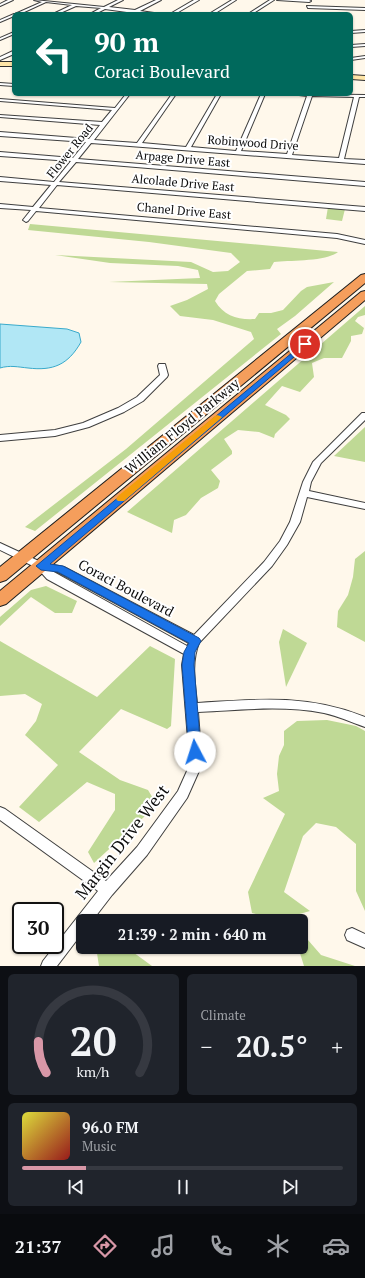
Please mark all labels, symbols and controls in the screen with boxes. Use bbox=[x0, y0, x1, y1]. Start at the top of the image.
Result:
text: 90 m bbox=[94, 23, 159, 60]
icon: left bbox=[28, 28, 80, 80]
text: Coraci Boulevard bbox=[94, 59, 230, 83]
street label: Flower Road bbox=[43, 120, 96, 181]
street label: Robinwood Drive bbox=[207, 132, 299, 153]
street label: Arpage Drive East bbox=[135, 147, 232, 170]
street label: Alcolade Drive East bbox=[131, 171, 236, 195]
street label: Chanel Drive East bbox=[136, 199, 232, 222]
pin bbox=[288, 327, 322, 361]
icon: arrive bbox=[294, 333, 316, 355]
street label: William Floyd Parkway bbox=[120, 373, 244, 478]
street label: Coraci Boulevard bbox=[75, 554, 178, 621]
position arrow bbox=[174, 731, 216, 773]
street label: Margin Drive West bbox=[70, 779, 174, 904]
speed limit sign: 30 bbox=[12, 902, 64, 954]
text: 21:39 · 2 min · 640 m bbox=[118, 924, 266, 944]
text: Climate bbox=[201, 1006, 246, 1024]
text: 20 bbox=[70, 1012, 117, 1067]
text: 20.5° bbox=[236, 1026, 308, 1066]
text: − bbox=[201, 1032, 212, 1061]
text: + bbox=[331, 1032, 343, 1061]
text: km/h bbox=[77, 1061, 110, 1080]
text: 96.0 FM bbox=[82, 1117, 139, 1137]
text: Music bbox=[82, 1137, 116, 1155]
icon: previous bbox=[65, 1176, 87, 1198]
icon: pause bbox=[172, 1176, 194, 1198]
icon: next bbox=[279, 1176, 301, 1198]
icon: directions bbox=[91, 1232, 119, 1260]
icon: music bbox=[149, 1232, 177, 1260]
icon: phone bbox=[207, 1232, 235, 1260]
icon: climate bbox=[264, 1232, 292, 1260]
icon: car bbox=[322, 1232, 350, 1260]
text: 21:37 bbox=[15, 1234, 62, 1258]

